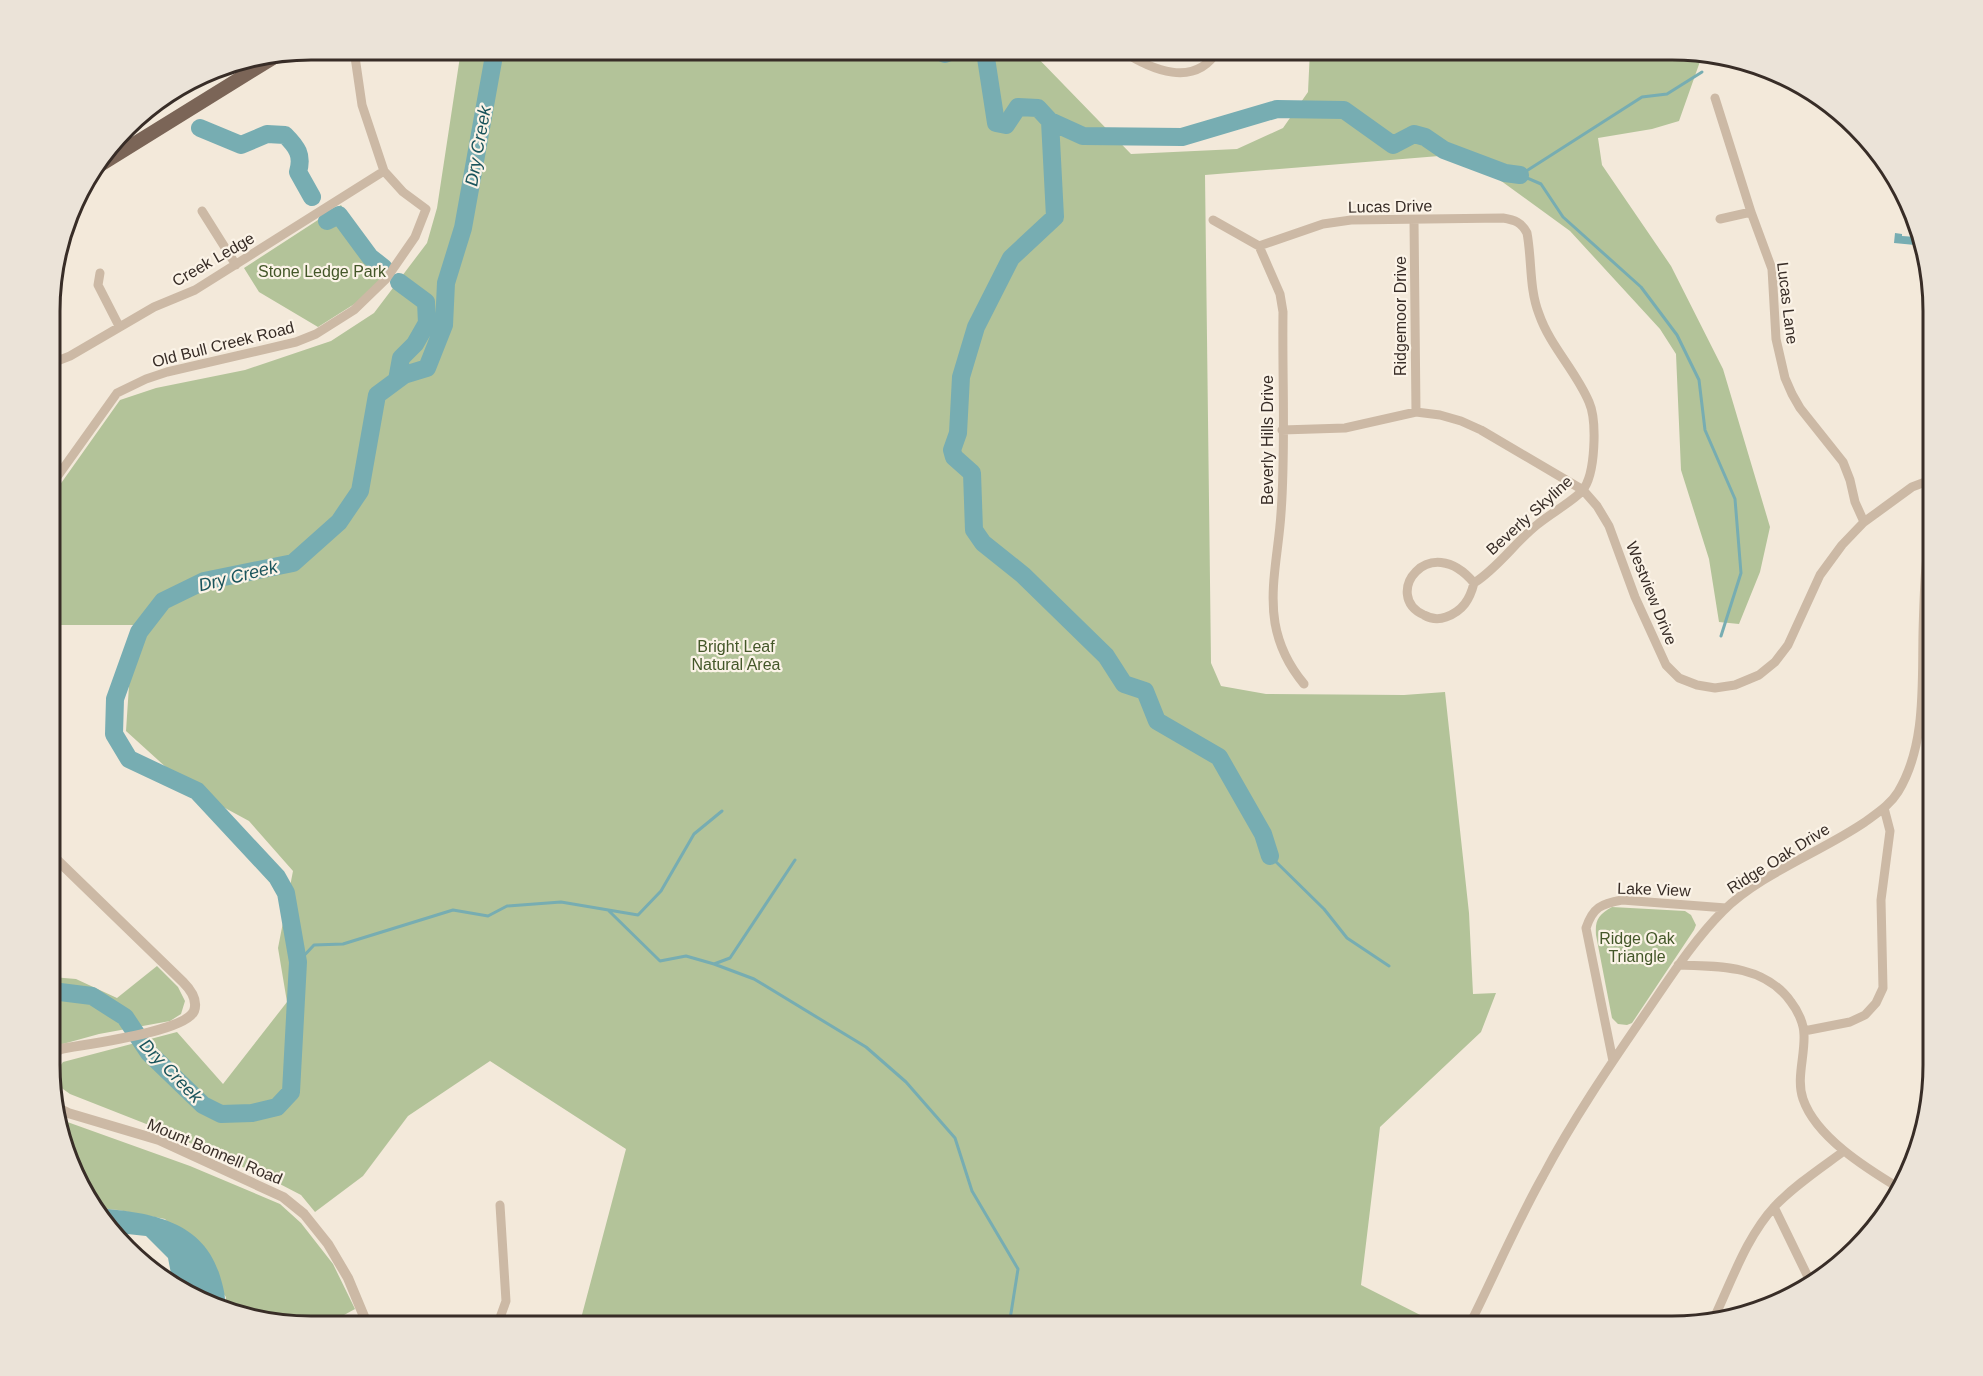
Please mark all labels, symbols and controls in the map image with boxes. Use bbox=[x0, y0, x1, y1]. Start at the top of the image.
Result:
water label: Dry Creek bbox=[461, 103, 495, 188]
street label: Lucas Drive bbox=[1348, 197, 1432, 216]
street label: Creek Ledge bbox=[169, 229, 257, 290]
street label: Ridgemoor Drive bbox=[1392, 256, 1409, 376]
street label: Lucas Lane bbox=[1774, 261, 1801, 345]
park label: Stone Ledge Park bbox=[258, 263, 387, 280]
street label: Old Bull Creek Road bbox=[150, 319, 296, 370]
street label: Beverly Hills Drive bbox=[1259, 375, 1276, 505]
street label: Beverly Skyline bbox=[1483, 472, 1576, 558]
street label: Westview Drive bbox=[1623, 539, 1680, 647]
water label: Dry Creek bbox=[196, 556, 281, 596]
park label: Bright Leaf Natural Area bbox=[692, 638, 781, 673]
street label: Ridge Oak Drive bbox=[1724, 820, 1833, 897]
street label: Lake View bbox=[1617, 880, 1691, 899]
park label: Ridge Oak Triangle bbox=[1599, 930, 1676, 965]
water label: Dry Creek bbox=[136, 1035, 207, 1108]
street label: Mount Bonnell Road bbox=[145, 1115, 285, 1188]

